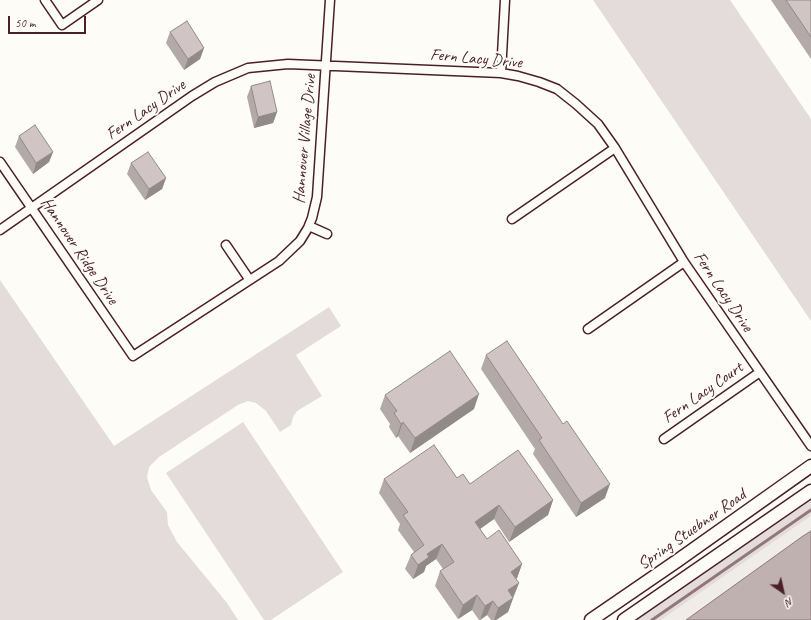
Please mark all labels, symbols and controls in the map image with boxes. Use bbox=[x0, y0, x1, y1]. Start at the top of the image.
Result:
scale bar bbox=[10, 8, 88, 34]
text: 50 m bbox=[15, 15, 35, 31]
street label: Fern Lacy Drive bbox=[429, 45, 523, 73]
street label: Hannover Village Drive bbox=[289, 73, 321, 205]
street label: Fern Lacy Drive bbox=[102, 75, 190, 145]
street label: Hannover Ridge Drive bbox=[36, 194, 122, 308]
street label: Fern Lacy Drive bbox=[689, 248, 757, 336]
street label: Fern Lacy Court bbox=[659, 358, 747, 428]
street label: Spring Stuebner Road bbox=[634, 485, 750, 575]
north arrow bbox=[763, 572, 803, 612]
text: N bbox=[783, 594, 796, 610]

